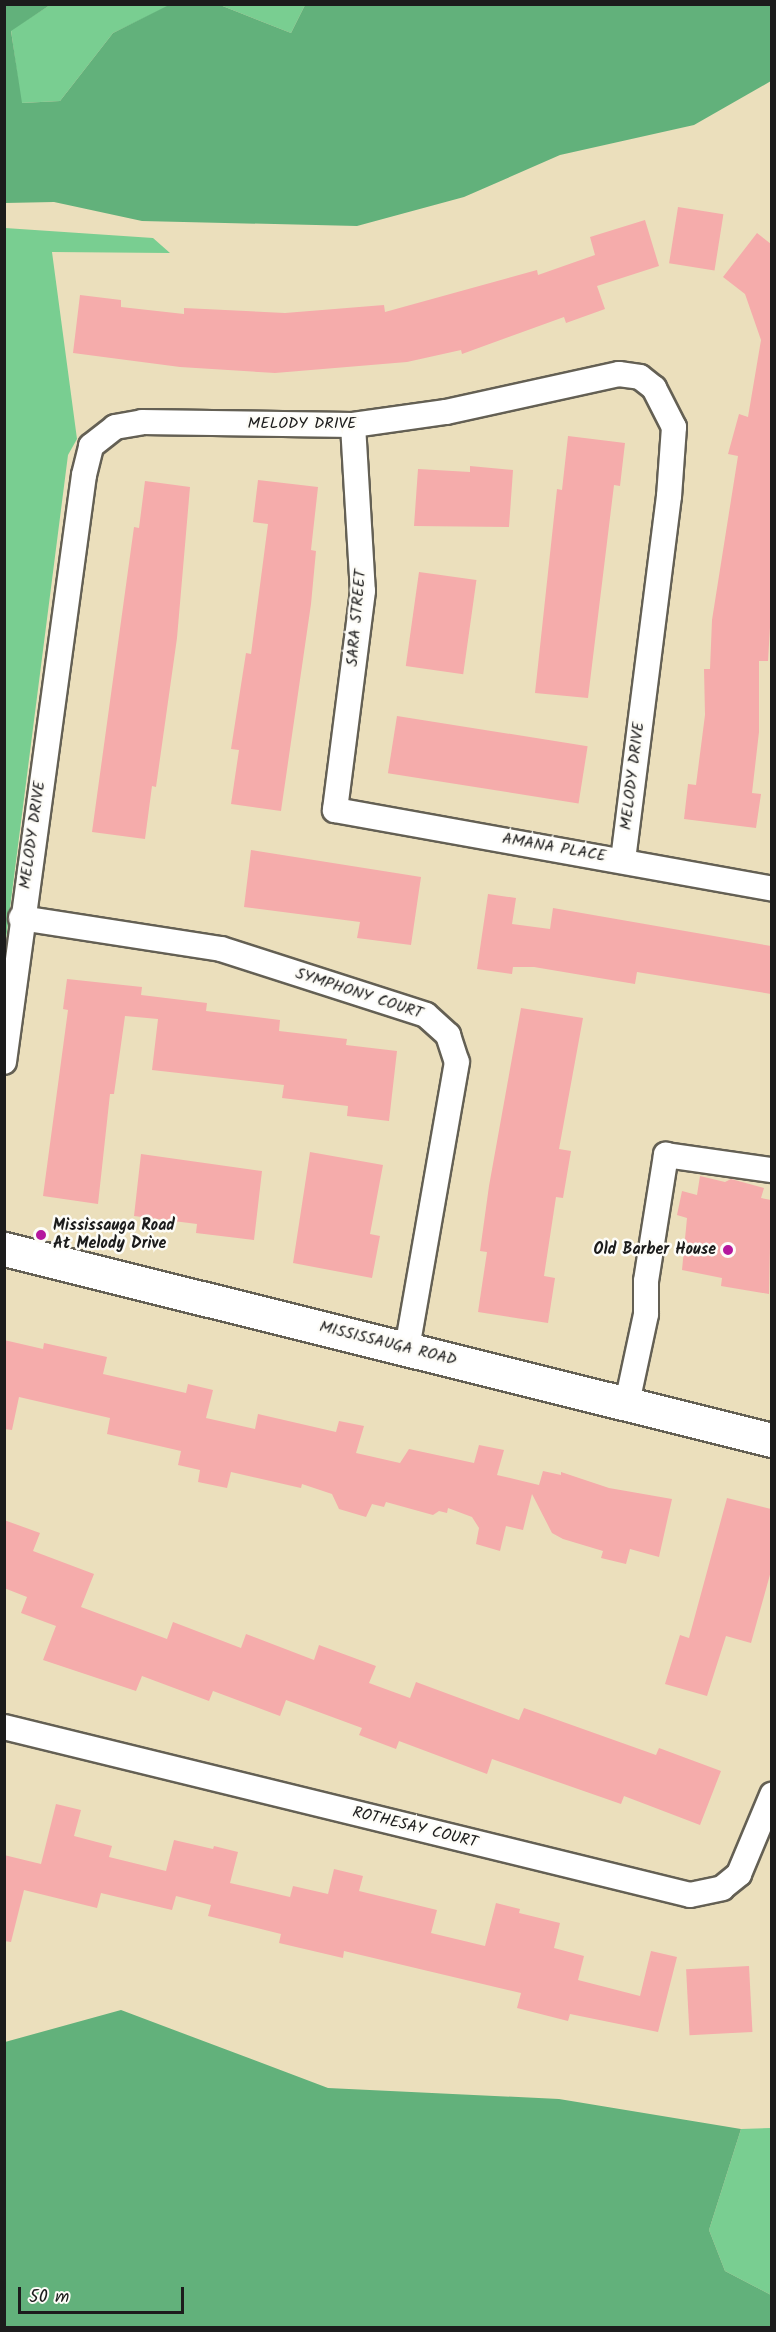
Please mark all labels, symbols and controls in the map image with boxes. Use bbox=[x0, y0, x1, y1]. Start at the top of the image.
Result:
street label: MELODY DRIVE bbox=[248, 414, 356, 434]
street label: SARA STREET bbox=[343, 569, 371, 667]
street label: MELODY DRIVE bbox=[617, 721, 649, 831]
street label: MELODY DRIVE bbox=[16, 780, 50, 890]
street label: AMANA PLACE bbox=[501, 829, 607, 867]
street label: SYMPHONY COURT bbox=[293, 964, 425, 1024]
place label: Mississauga Road At Melody Drive bbox=[53, 1216, 175, 1254]
marker: Mississauga Road At Melody Drive bbox=[34, 1228, 48, 1242]
place label: Old Barber House bbox=[594, 1240, 716, 1260]
marker: Old Barber House bbox=[721, 1243, 735, 1257]
street label: MISSISSAUGA ROAD bbox=[317, 1318, 459, 1370]
street label: ROTHESAY COURT bbox=[350, 1803, 480, 1853]
scale bar bbox=[21, 2275, 188, 2313]
text: 50 m bbox=[29, 2283, 69, 2312]

